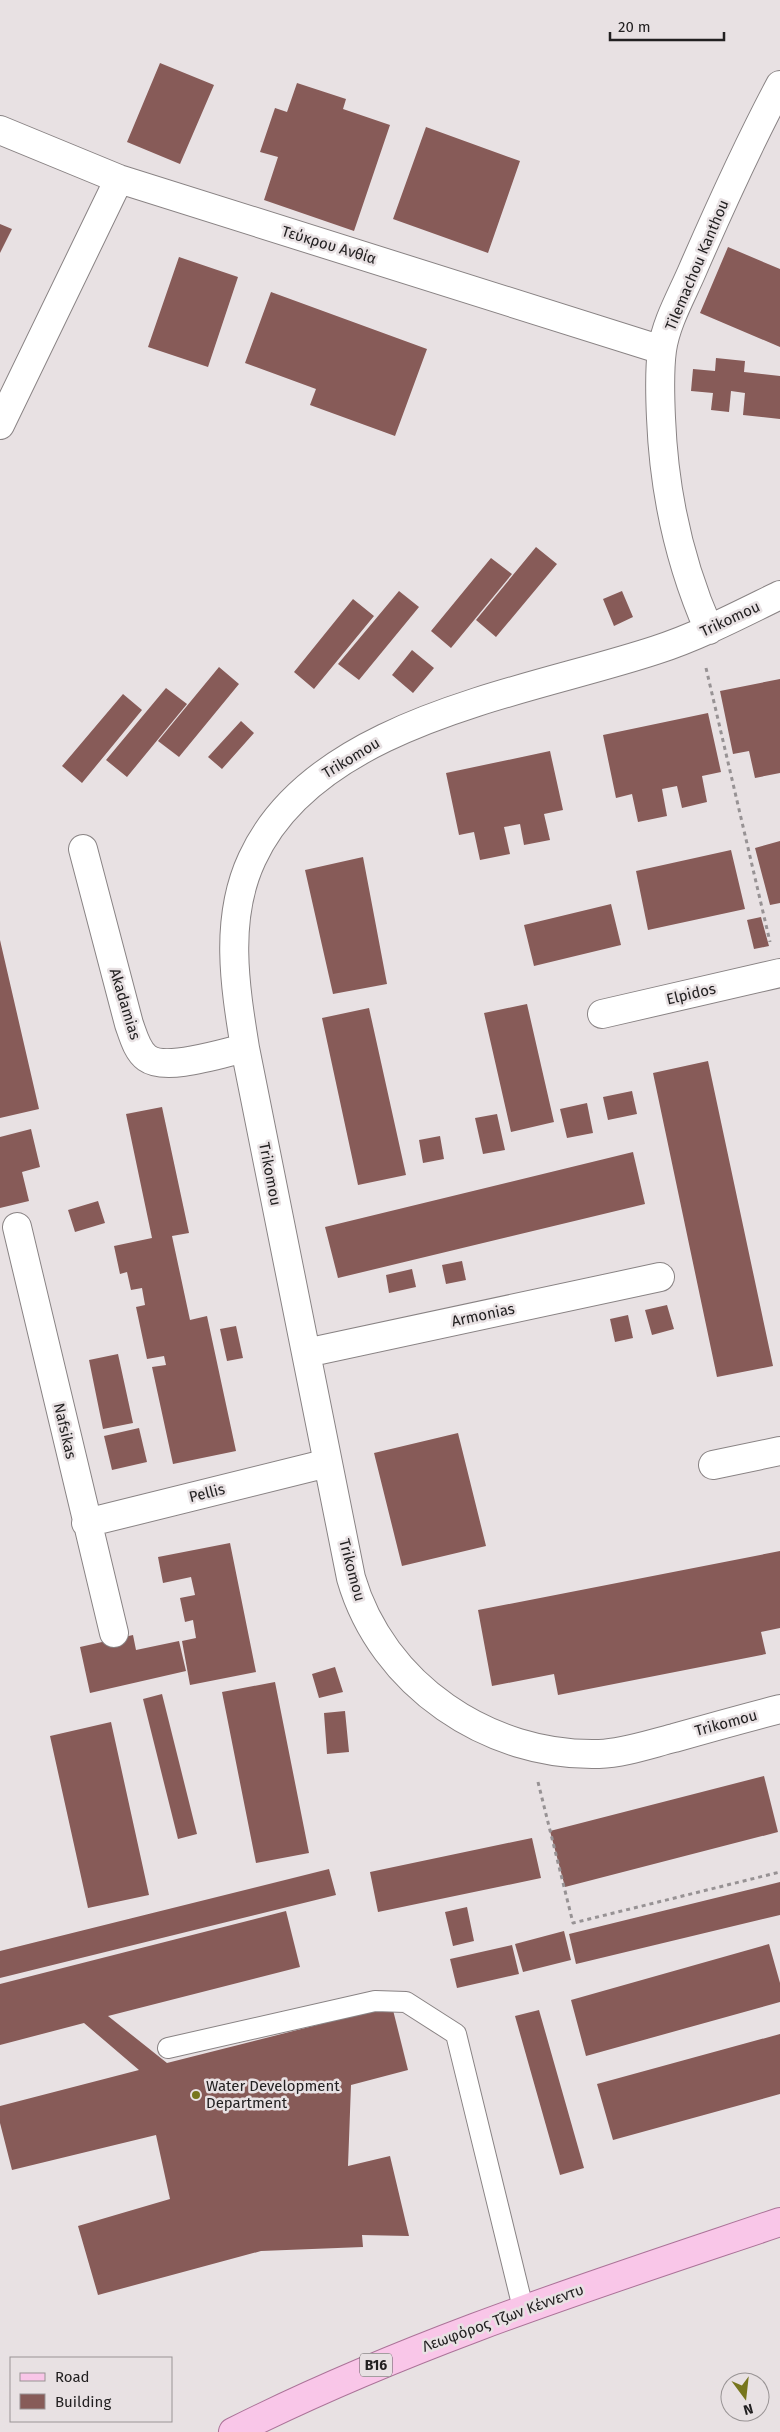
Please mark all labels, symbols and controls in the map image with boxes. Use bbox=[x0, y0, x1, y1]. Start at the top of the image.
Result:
scale bar bbox=[610, 10, 724, 42]
text: 20 m bbox=[618, 18, 651, 36]
street label: Tilemachou Kanthou bbox=[661, 197, 733, 333]
street label: Τεύκρου Ανθία bbox=[280, 222, 379, 268]
street label: Trikomou bbox=[697, 597, 763, 641]
street label: Trikomou bbox=[319, 734, 383, 782]
street label: Akadamias bbox=[106, 966, 144, 1042]
street label: Elpidos bbox=[665, 980, 717, 1008]
street label: Trikomou bbox=[255, 1141, 285, 1207]
street label: Armonias bbox=[450, 1300, 516, 1330]
street label: Nafsikas bbox=[50, 1401, 80, 1461]
street label: Pellis bbox=[187, 1480, 227, 1506]
street label: Trikomou bbox=[335, 1537, 369, 1603]
street label: Trikomou bbox=[693, 1706, 759, 1740]
place label: Water Development Department bbox=[206, 2077, 340, 2112]
marker: Water Development Department bbox=[190, 2089, 202, 2101]
street label: Λεωφόρος Τζων Κέννεντυ bbox=[420, 2280, 586, 2356]
road number: B16 bbox=[360, 2354, 392, 2376]
legend bbox=[10, 2357, 172, 2422]
text: Road bbox=[55, 2368, 90, 2386]
north arrow bbox=[720, 2372, 770, 2422]
text: Building bbox=[55, 2393, 111, 2411]
text: N bbox=[742, 2400, 755, 2418]

